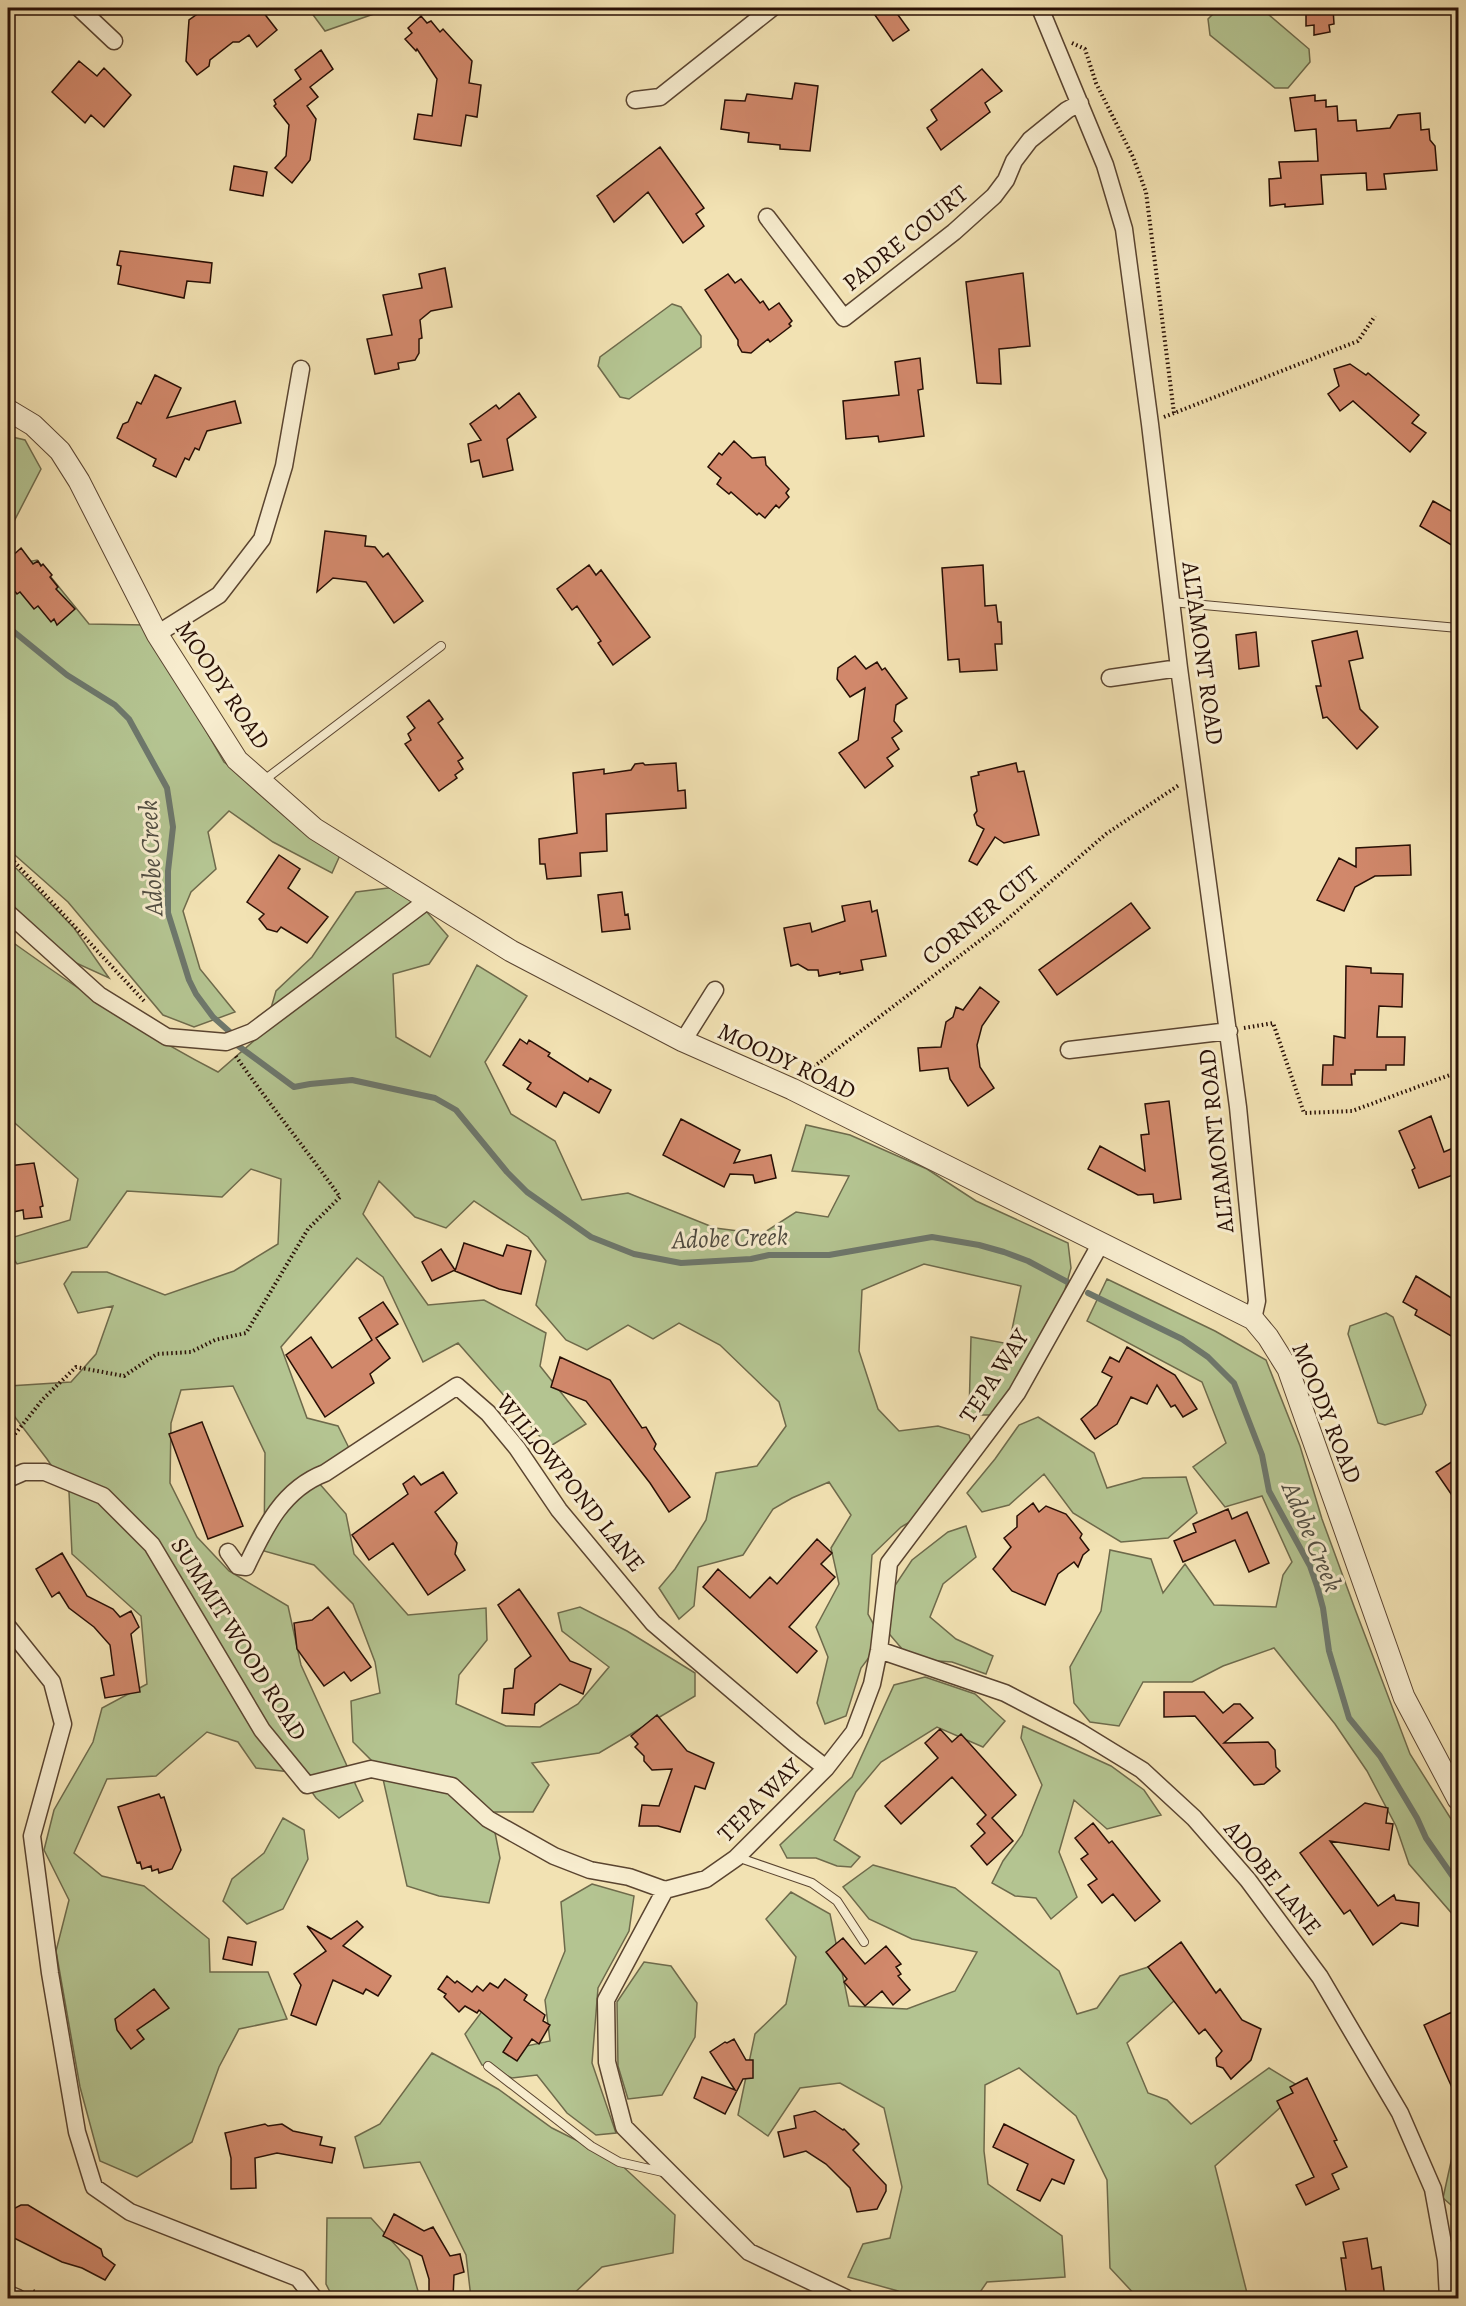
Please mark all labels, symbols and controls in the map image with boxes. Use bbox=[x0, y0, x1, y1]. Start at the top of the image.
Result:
street label: PADRE COURT bbox=[836, 178, 974, 298]
street label: ALTAMONT ROAD bbox=[1174, 558, 1232, 747]
street label: MOODY ROAD bbox=[168, 614, 278, 756]
water label: Adobe Creek bbox=[130, 799, 172, 919]
street label: CORNER CUT bbox=[915, 858, 1045, 972]
street label: MOODY ROAD bbox=[713, 1015, 861, 1107]
street label: ALTAMONT ROAD bbox=[1190, 1047, 1242, 1236]
water label: Adobe Creek bbox=[669, 1218, 789, 1258]
street label: TEPA WAY bbox=[952, 1322, 1037, 1429]
street label: MOODY ROAD bbox=[1284, 1338, 1370, 1488]
street label: WILLOWPOND LANE bbox=[489, 1387, 653, 1579]
water label: Adobe Creek bbox=[1272, 1475, 1351, 1597]
street label: SUMMIT WOOD ROAD bbox=[163, 1531, 315, 1747]
street label: TEPA WAY bbox=[710, 1750, 809, 1849]
street label: ADOBE LANE bbox=[1216, 1813, 1329, 1942]

